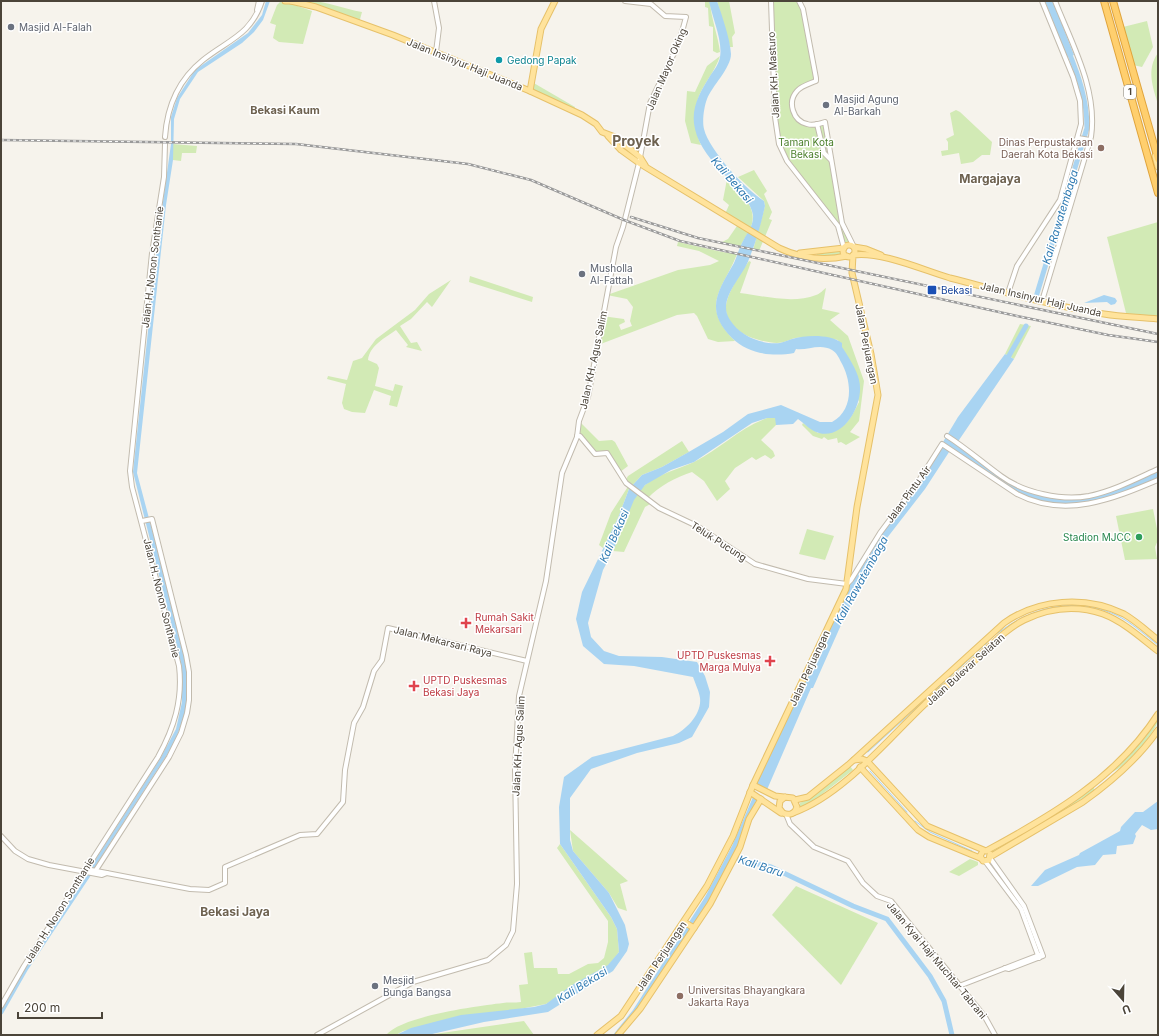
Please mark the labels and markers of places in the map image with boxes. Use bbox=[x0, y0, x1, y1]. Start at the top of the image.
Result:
place label: Masjid Al-Falah bbox=[19, 21, 92, 33]
marker: Masjid Al-Falah bbox=[6, 22, 16, 32]
place label: Gedong Papak bbox=[507, 54, 577, 66]
marker: Gedong Papak bbox=[494, 55, 504, 65]
place label: Masjid Agung Al-Barkah bbox=[834, 93, 899, 117]
marker: Masjid Agung Al-Barkah bbox=[821, 100, 831, 110]
place label: Dinas Perpustakaan Daerah Kota Bekasi bbox=[999, 136, 1093, 160]
marker: Dinas Perpustakaan Daerah Kota Bekasi bbox=[1096, 143, 1106, 153]
place label: Musholla Al-Fattah bbox=[590, 262, 633, 286]
marker: Musholla Al-Fattah bbox=[577, 269, 587, 279]
marker: Bekasi bbox=[926, 284, 938, 296]
place label: Bekasi bbox=[941, 284, 972, 296]
place label: Stadion MJCC bbox=[1063, 531, 1131, 543]
marker: Stadion MJCC bbox=[1134, 532, 1144, 542]
place label: Rumah Sakit Mekarsari bbox=[475, 611, 534, 635]
marker: Rumah Sakit Mekarsari bbox=[460, 617, 472, 629]
place label: UPTD Puskesmas Marga Mulya bbox=[677, 649, 761, 673]
marker: UPTD Puskesmas Marga Mulya bbox=[764, 655, 776, 667]
place label: UPTD Puskesmas Bekasi Jaya bbox=[423, 674, 507, 698]
marker: UPTD Puskesmas Bekasi Jaya bbox=[408, 680, 420, 692]
place label: Mesjid Bunga Bangsa bbox=[383, 974, 451, 998]
marker: Mesjid Bunga Bangsa bbox=[370, 981, 380, 991]
place label: Universitas Bhayangkara Jakarta Raya bbox=[688, 984, 805, 1008]
marker: Universitas Bhayangkara Jakarta Raya bbox=[675, 991, 685, 1001]

